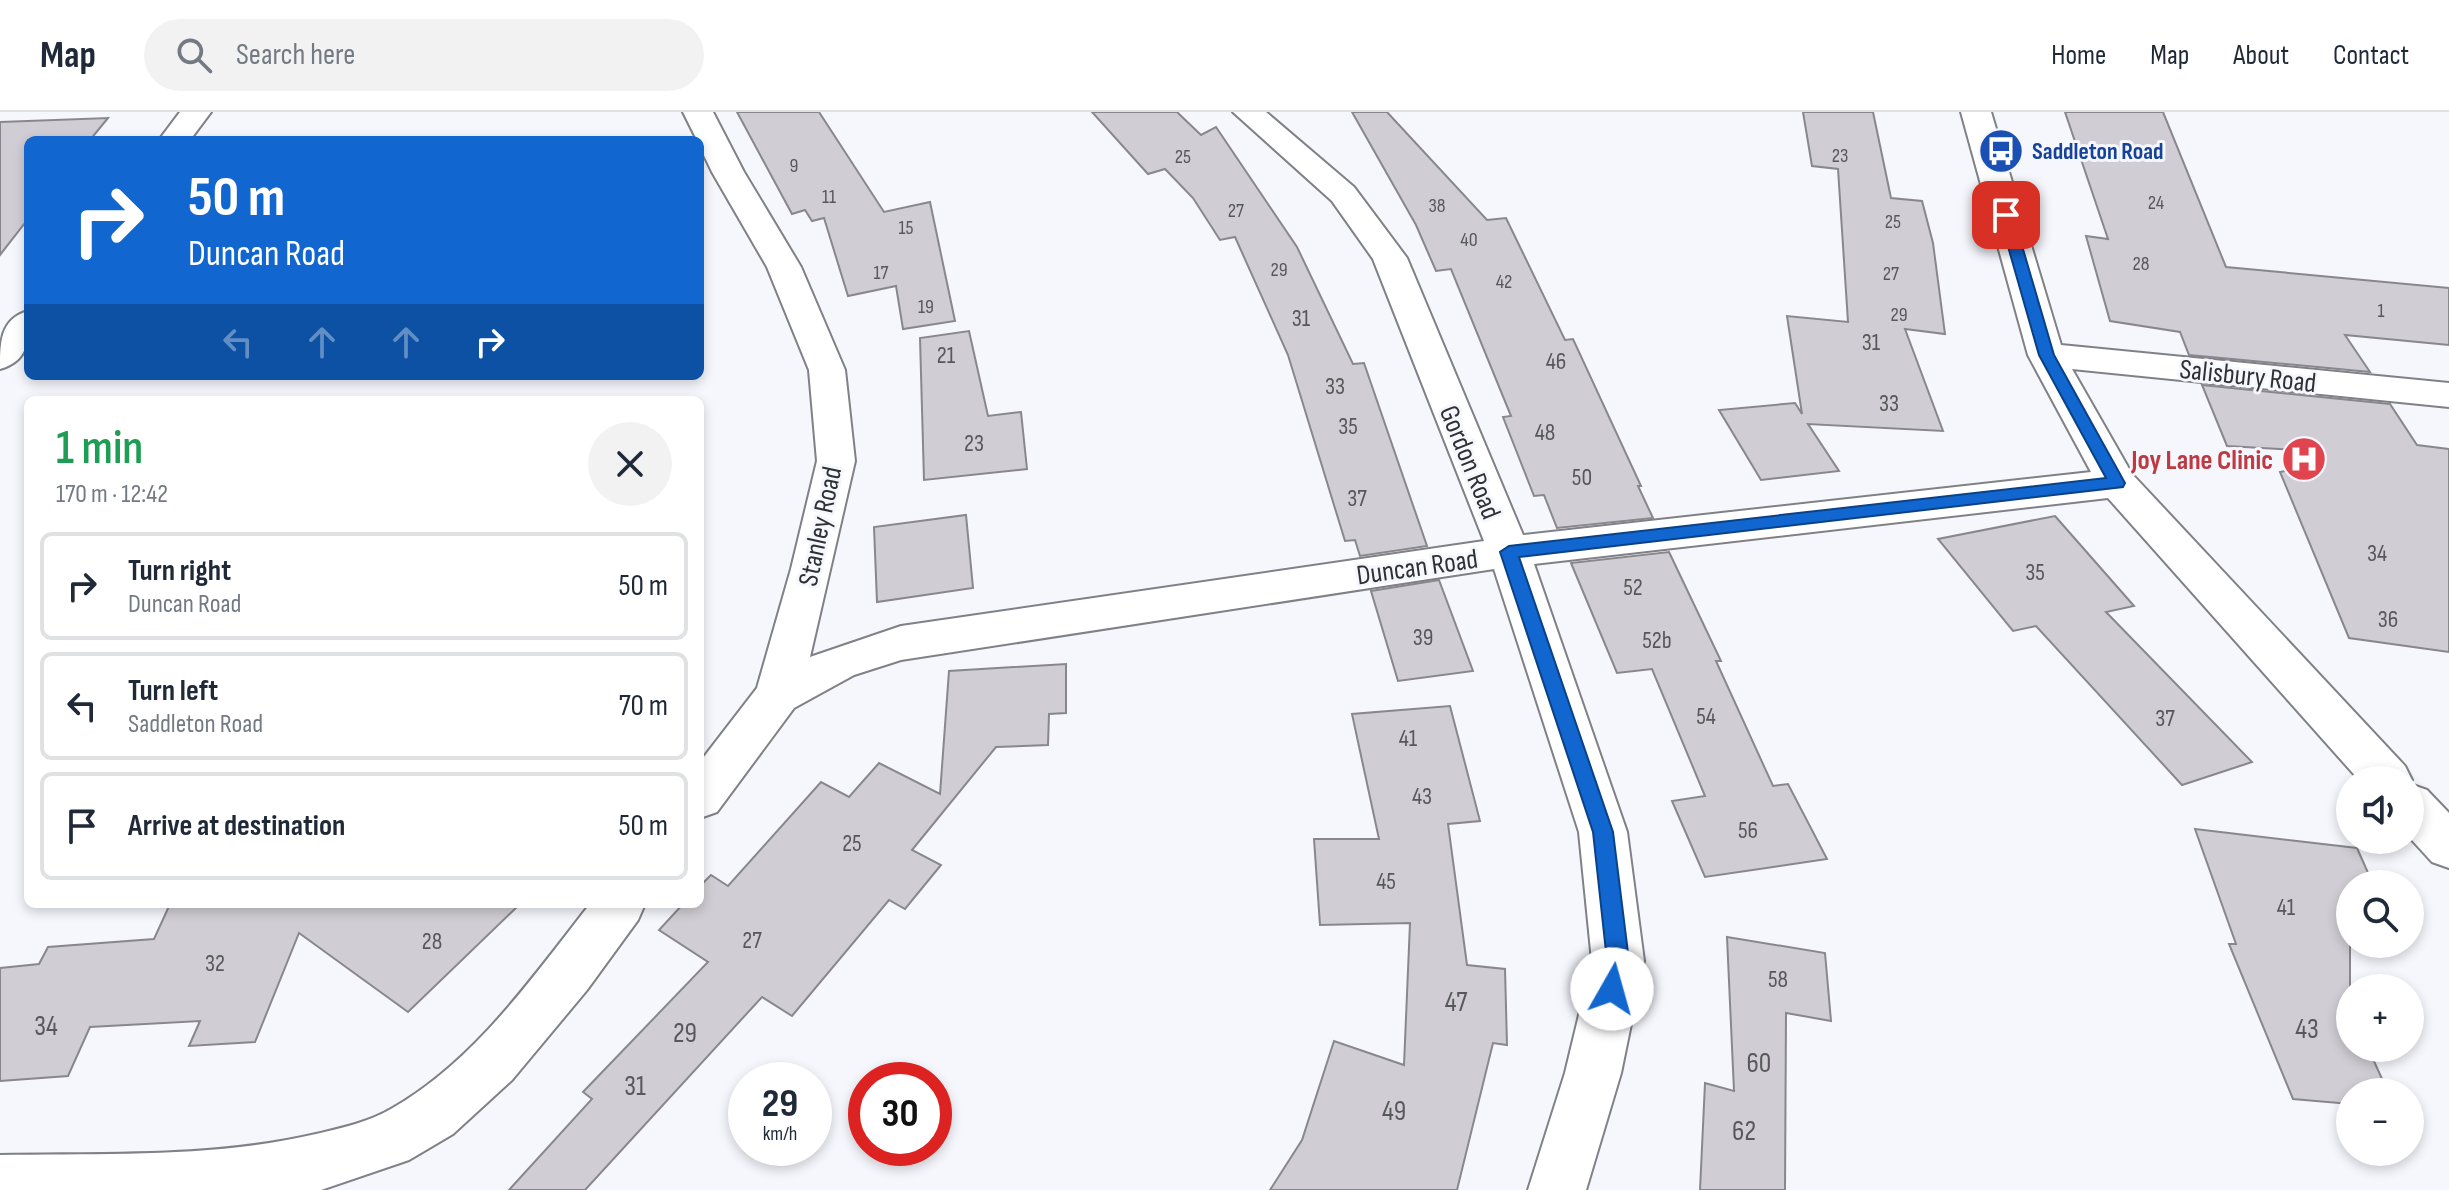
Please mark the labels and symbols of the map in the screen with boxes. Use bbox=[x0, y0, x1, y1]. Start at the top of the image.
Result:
bus stop icon: Saddleton Road bbox=[1977, 127, 2025, 175]
place label: Saddleton Road bbox=[2032, 137, 2164, 166]
house number: 23 bbox=[1832, 144, 1848, 168]
house number: 25 bbox=[1175, 145, 1191, 169]
house number: 9 bbox=[790, 154, 798, 178]
pin bbox=[1972, 181, 2040, 249]
house number: 11 bbox=[822, 185, 836, 209]
house number: 24 bbox=[2148, 191, 2164, 215]
house number: 38 bbox=[1428, 194, 1446, 218]
house number: 27 bbox=[1228, 199, 1244, 223]
house number: 25 bbox=[1885, 210, 1901, 234]
house number: 15 bbox=[898, 216, 914, 240]
house number: 40 bbox=[1460, 228, 1478, 252]
house number: 28 bbox=[2133, 252, 2150, 276]
house number: 29 bbox=[1270, 258, 1288, 282]
house number: 17 bbox=[874, 261, 888, 285]
house number: 27 bbox=[1883, 262, 1899, 286]
house number: 42 bbox=[1496, 270, 1512, 294]
house number: 19 bbox=[918, 295, 934, 319]
house number: 1 bbox=[2378, 299, 2385, 323]
house number: 29 bbox=[1890, 303, 1908, 327]
house number: 31 bbox=[1292, 304, 1311, 333]
house number: 31 bbox=[1862, 328, 1881, 357]
house number: 21 bbox=[937, 341, 956, 370]
house number: 46 bbox=[1546, 347, 1566, 376]
street label: Salisbury Road bbox=[2178, 353, 2318, 400]
house number: 33 bbox=[1325, 372, 1345, 401]
house number: 33 bbox=[1879, 389, 1899, 418]
street label: Gordon Road bbox=[1432, 401, 1507, 524]
house number: 35 bbox=[1338, 412, 1358, 441]
house number: 48 bbox=[1535, 418, 1555, 447]
house number: 23 bbox=[964, 429, 984, 458]
hospital icon: Joy Lane Clinic bbox=[2280, 435, 2328, 483]
place label: Joy Lane Clinic bbox=[2130, 444, 2273, 477]
house number: 50 bbox=[1572, 463, 1592, 492]
street label: Stanley Road bbox=[792, 464, 849, 589]
house number: 37 bbox=[1347, 484, 1367, 513]
house number: 34 bbox=[2367, 539, 2387, 568]
street label: Duncan Road bbox=[1354, 543, 1480, 592]
house number: 35 bbox=[2025, 558, 2045, 587]
house number: 52 bbox=[1623, 573, 1643, 602]
house number: 36 bbox=[2378, 605, 2398, 634]
house number: 39 bbox=[1413, 623, 1433, 652]
house number: 52b bbox=[1642, 626, 1672, 655]
house number: 54 bbox=[1696, 702, 1716, 731]
house number: 37 bbox=[2155, 704, 2175, 733]
house number: 41 bbox=[1399, 724, 1418, 753]
house number: 43 bbox=[1412, 782, 1432, 811]
house number: 56 bbox=[1738, 816, 1758, 845]
house number: 25 bbox=[842, 829, 862, 858]
house number: 45 bbox=[1376, 867, 1396, 896]
house number: 41 bbox=[2277, 893, 2296, 922]
house number: 27 bbox=[742, 926, 762, 955]
house number: 28 bbox=[422, 927, 442, 956]
position arrow bbox=[1570, 947, 1654, 1031]
house number: 32 bbox=[205, 949, 225, 978]
house number: 58 bbox=[1768, 965, 1788, 994]
house number: 47 bbox=[1445, 986, 1467, 1019]
house number: 34 bbox=[34, 1010, 58, 1043]
house number: 43 bbox=[2295, 1013, 2319, 1046]
house number: 29 bbox=[673, 1017, 697, 1050]
house number: 60 bbox=[1747, 1047, 1771, 1080]
speed limit sign: 30 bbox=[848, 1062, 952, 1166]
house number: 31 bbox=[624, 1070, 646, 1103]
house number: 49 bbox=[1382, 1095, 1406, 1128]
house number: 62 bbox=[1732, 1115, 1756, 1148]

